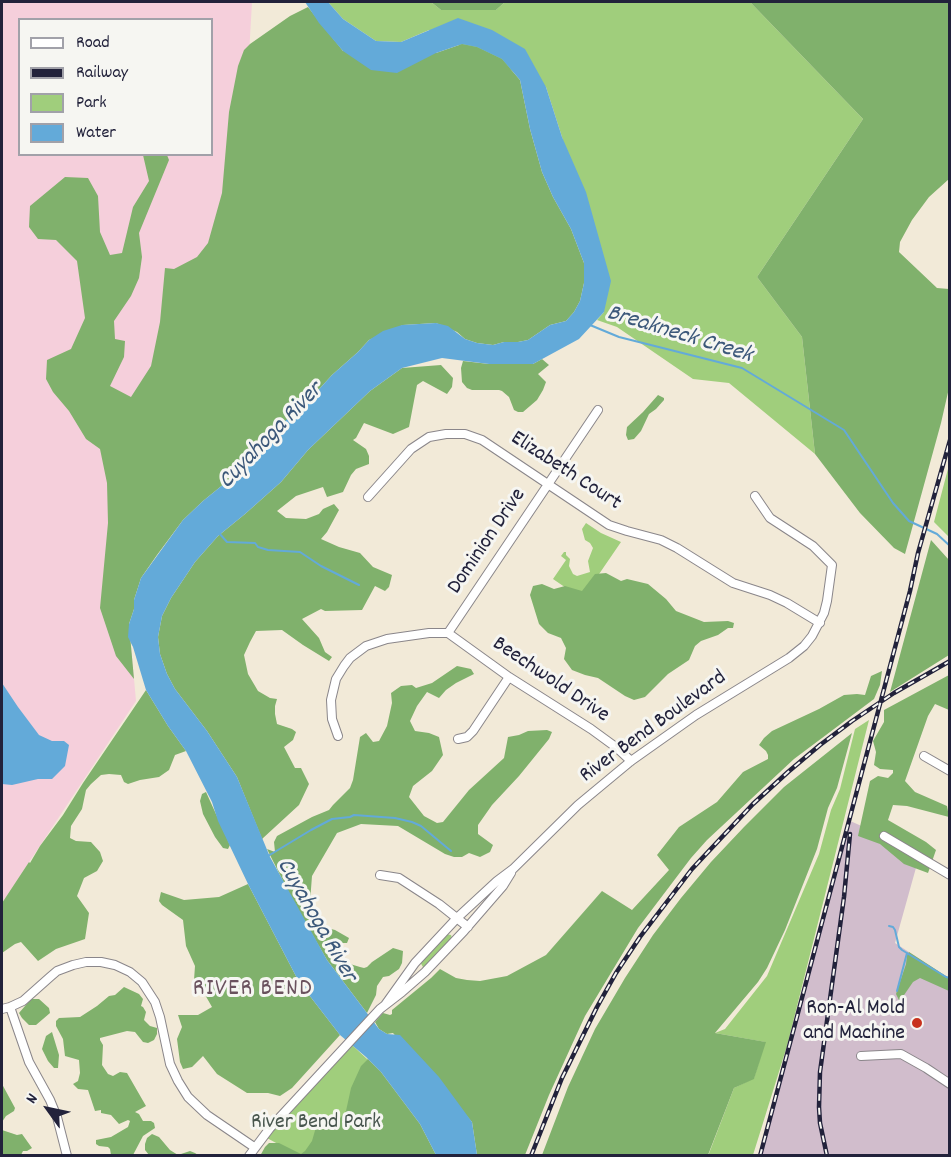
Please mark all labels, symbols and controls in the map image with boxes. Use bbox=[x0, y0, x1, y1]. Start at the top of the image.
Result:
legend bbox=[18, 18, 213, 156]
text: Road bbox=[76, 31, 110, 56]
text: Railway bbox=[76, 61, 128, 86]
text: Park bbox=[76, 91, 107, 116]
text: Water bbox=[76, 121, 116, 146]
water label: Breakneck Creek bbox=[603, 300, 755, 372]
water label: Cuyahoga River bbox=[214, 377, 330, 497]
street label: Elizabeth Court bbox=[505, 426, 625, 518]
street label: Dominion Drive bbox=[443, 484, 533, 600]
street label: Beechwold Drive bbox=[486, 632, 614, 730]
street label: River Bend Boulevard bbox=[575, 666, 733, 790]
water label: Cuyahoga River bbox=[268, 854, 362, 988]
district label: RIVER BEND bbox=[193, 977, 313, 1005]
place label: Ron-Al Mold and Machine bbox=[803, 997, 905, 1048]
marker: Ron-Al Mold and Machine bbox=[910, 1016, 924, 1030]
north arrow bbox=[18, 1079, 78, 1139]
text: N bbox=[21, 1089, 44, 1109]
park label: River Bend Park bbox=[251, 1111, 381, 1137]

